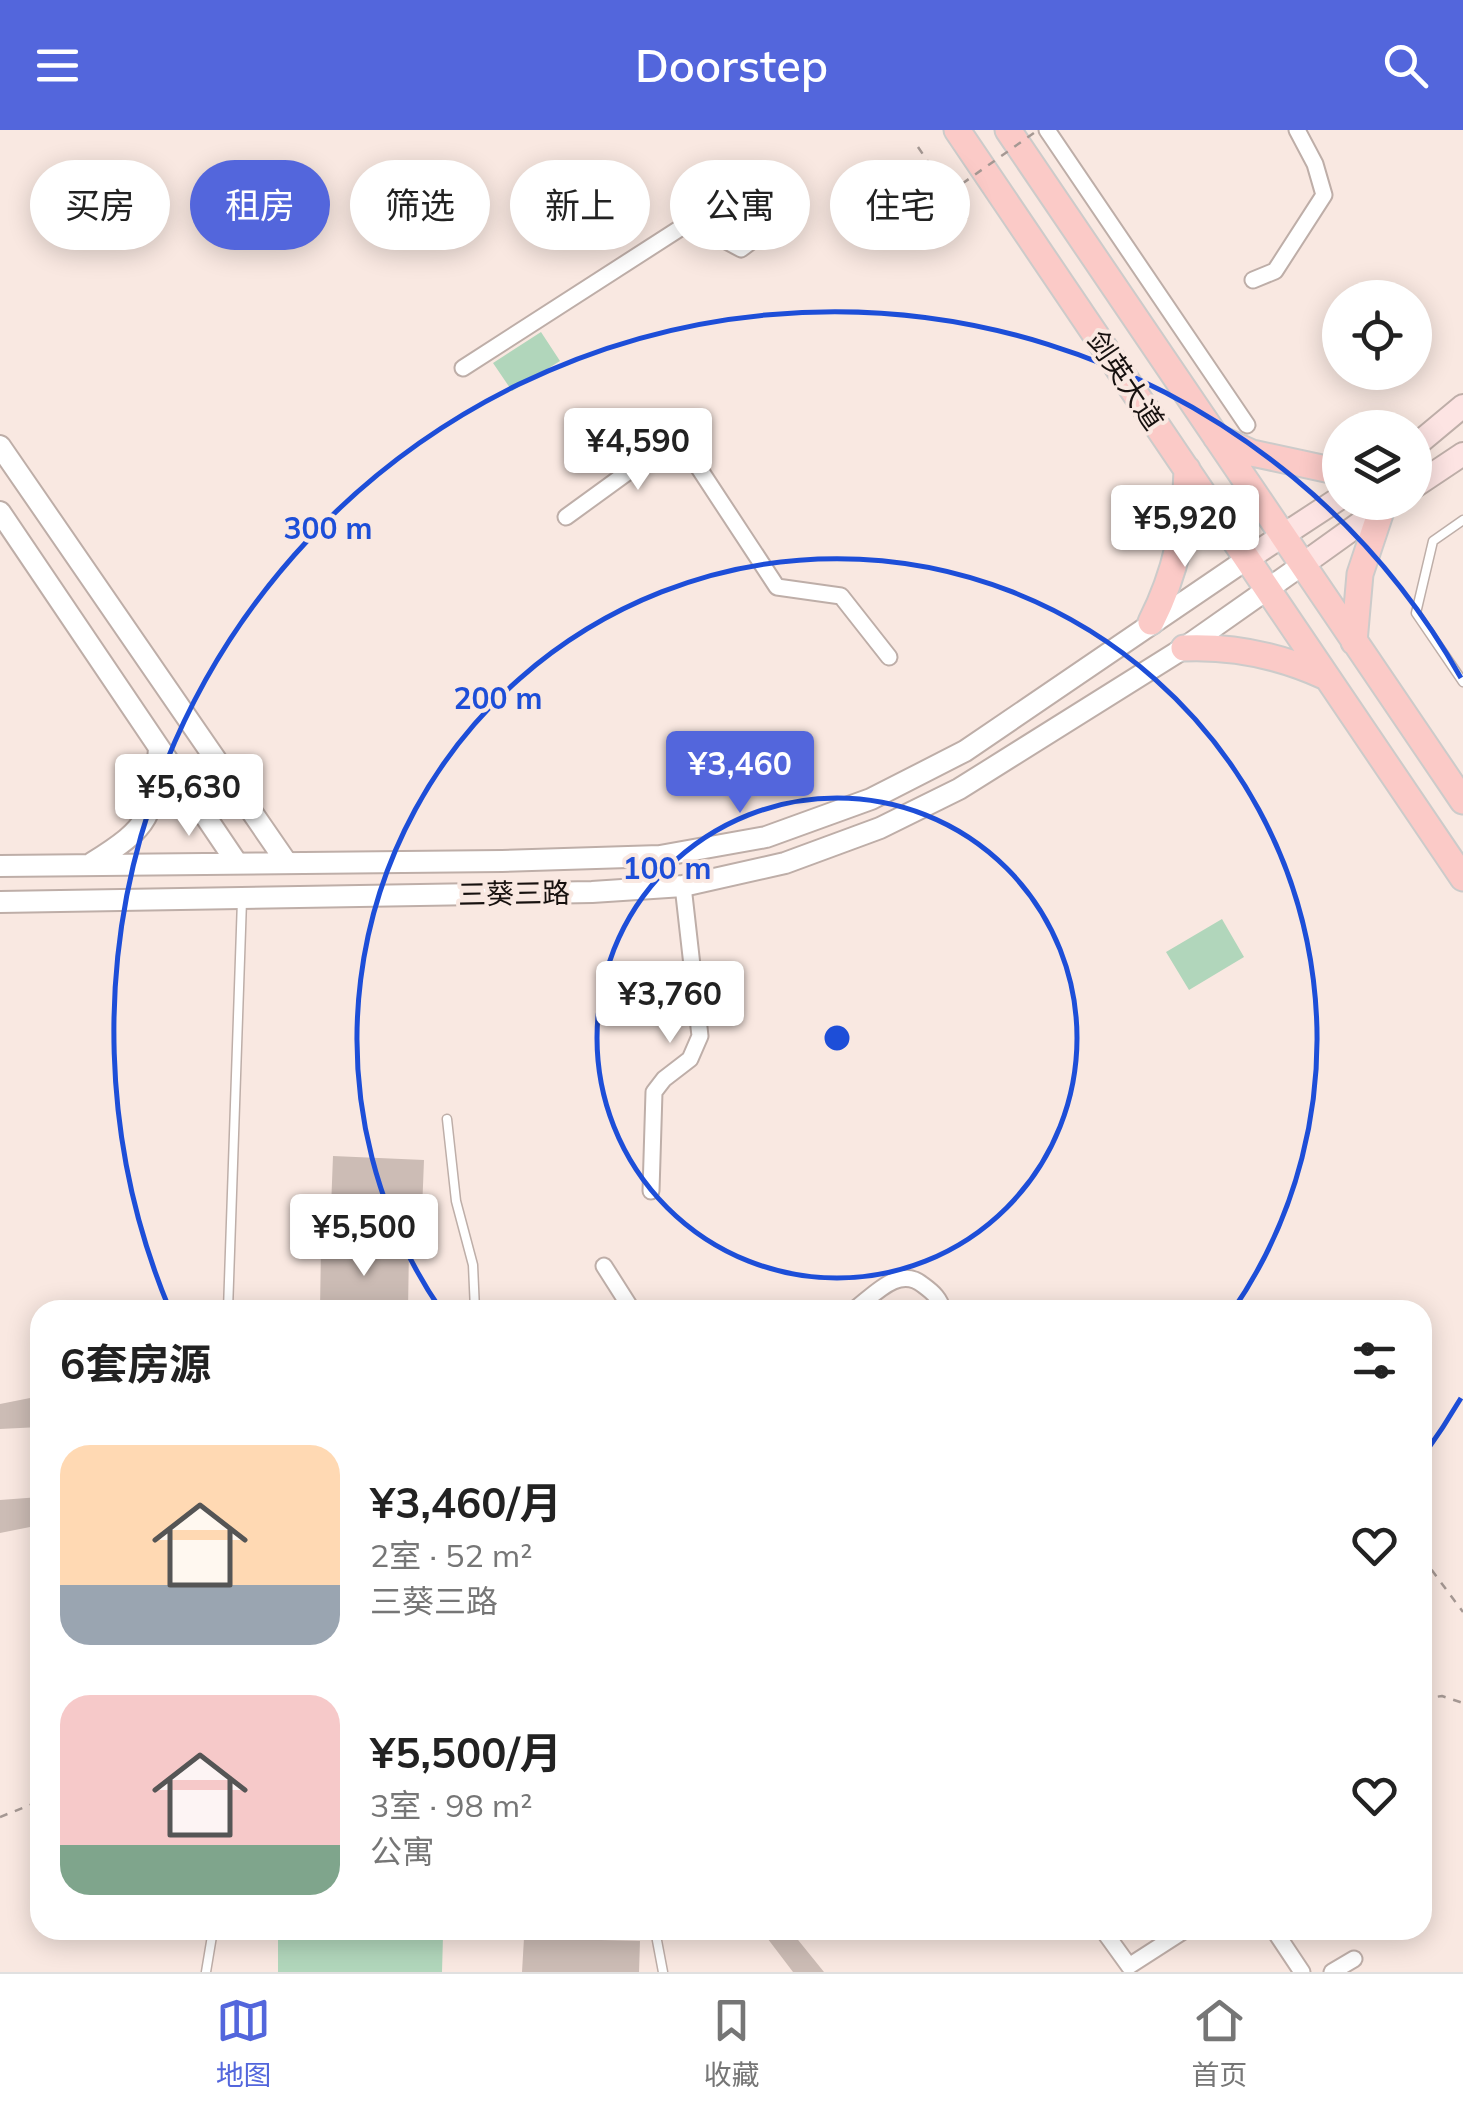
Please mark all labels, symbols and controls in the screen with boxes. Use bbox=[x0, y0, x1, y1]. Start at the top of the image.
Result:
text: Doorstep bbox=[635, 37, 828, 93]
icon: menu bbox=[30, 38, 85, 93]
icon: search bbox=[1378, 38, 1433, 93]
chip: 买房 bbox=[30, 160, 170, 250]
chip: 租房 bbox=[190, 160, 330, 250]
chip: 筛选 bbox=[350, 160, 490, 250]
chip: 新上 bbox=[510, 160, 650, 250]
chip: 公寓 bbox=[670, 160, 810, 250]
chip: 住宅 bbox=[830, 160, 970, 250]
map controls bbox=[1322, 280, 1432, 520]
button: locate bbox=[1322, 280, 1432, 390]
street label: 剑英大道 bbox=[1080, 324, 1172, 436]
pin: ¥4,590 bbox=[557, 408, 719, 493]
button: layers bbox=[1322, 410, 1432, 520]
text: ¥4,590 bbox=[586, 420, 690, 460]
pin: ¥5,920 bbox=[1104, 485, 1266, 570]
text: ¥5,920 bbox=[1133, 497, 1237, 537]
text: 300 m bbox=[283, 509, 373, 547]
text: 200 m bbox=[453, 679, 543, 717]
pin: ¥3,460 bbox=[659, 731, 821, 816]
text: ¥3,460 bbox=[688, 743, 792, 783]
pin: ¥5,630 bbox=[108, 754, 270, 839]
text: ¥5,630 bbox=[137, 766, 241, 806]
text: 100 m bbox=[622, 849, 712, 887]
street label: 三葵三路 bbox=[458, 875, 570, 911]
pin: ¥3,760 bbox=[589, 961, 751, 1046]
text: ¥3,760 bbox=[618, 973, 722, 1013]
centre of rings bbox=[819, 1020, 855, 1056]
pin: ¥5,500 bbox=[283, 1194, 445, 1279]
text: ¥5,500 bbox=[312, 1206, 416, 1246]
icon: filters bbox=[1347, 1333, 1402, 1388]
text: 6套房源 bbox=[60, 1337, 211, 1390]
text: ¥3,460/月 bbox=[370, 1476, 562, 1529]
icon: home bbox=[140, 1485, 260, 1605]
icon: heart bbox=[1347, 1518, 1402, 1573]
text: 2室 · 52 m² bbox=[370, 1535, 532, 1575]
text: 三葵三路 bbox=[370, 1581, 498, 1621]
text: ¥5,500/月 bbox=[370, 1726, 562, 1779]
icon: home bbox=[140, 1735, 260, 1855]
icon: heart bbox=[1347, 1768, 1402, 1823]
text: 3室 · 98 m² bbox=[370, 1785, 532, 1825]
text: 公寓 bbox=[370, 1831, 434, 1871]
tab: 地图 bbox=[216, 1993, 272, 2093]
tab: 收藏 bbox=[703, 1993, 759, 2093]
tab: 首页 bbox=[1191, 1993, 1247, 2093]

